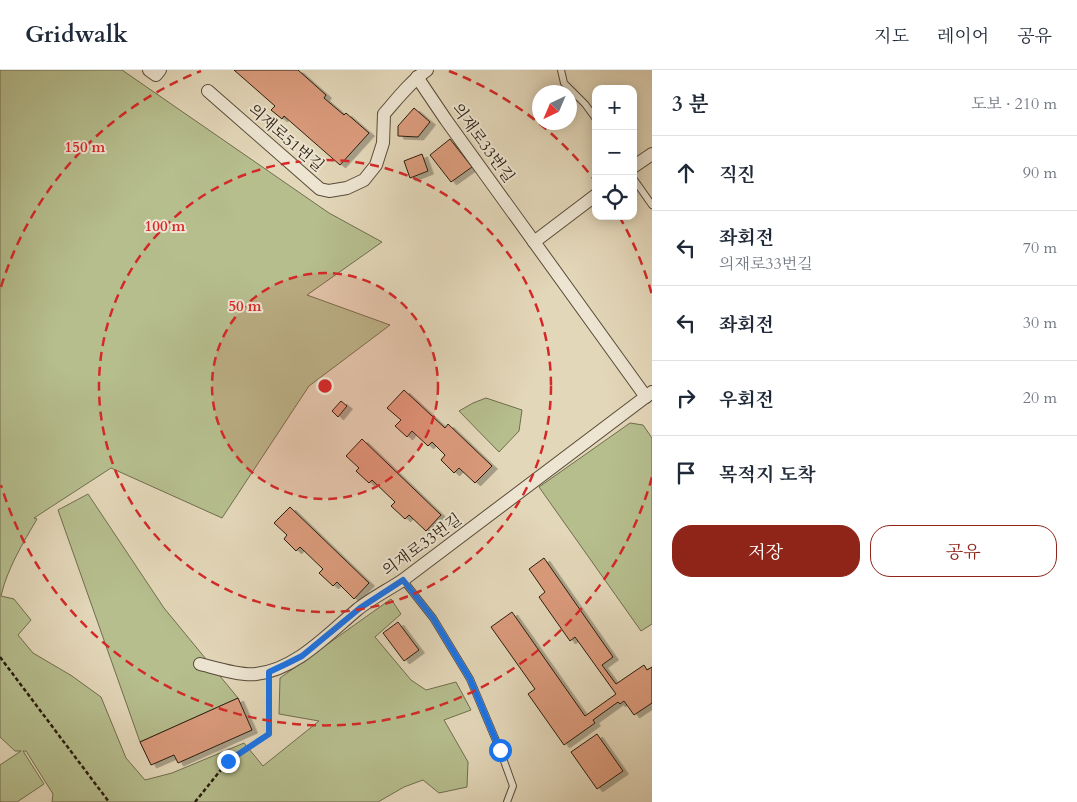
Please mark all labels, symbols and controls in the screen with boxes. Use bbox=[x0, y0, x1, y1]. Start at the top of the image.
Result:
text: Gridwalk bbox=[25, 18, 128, 51]
text: 지도 bbox=[874, 24, 909, 49]
text: 레이어 bbox=[937, 24, 989, 49]
text: 공유 bbox=[1017, 24, 1052, 49]
north arrow bbox=[532, 85, 577, 130]
map controls bbox=[592, 85, 637, 220]
button: + bbox=[592, 85, 637, 130]
text: 3 분 bbox=[672, 90, 709, 119]
text: 도보 · 210 m bbox=[971, 93, 1057, 115]
street label: 의재로51번길 bbox=[243, 99, 329, 177]
street label: 의재로33번길 bbox=[447, 99, 519, 187]
button: − bbox=[592, 130, 637, 175]
text: 150 m bbox=[65, 137, 106, 157]
icon: ahead bbox=[672, 159, 700, 187]
text: 직진 bbox=[719, 162, 756, 188]
text: 90 m bbox=[1023, 162, 1057, 184]
button: locate bbox=[592, 175, 637, 220]
text: 100 m bbox=[145, 216, 186, 236]
text: 좌회전 bbox=[719, 225, 774, 251]
icon: left bbox=[672, 234, 700, 262]
text: 70 m bbox=[1023, 237, 1057, 259]
text: 의재로33번길 bbox=[719, 253, 813, 275]
text: 50 m bbox=[228, 296, 262, 316]
icon: left bbox=[672, 309, 700, 337]
text: 좌회전 bbox=[719, 312, 774, 338]
text: 30 m bbox=[1023, 312, 1057, 334]
centre of rings bbox=[316, 377, 334, 395]
icon: right bbox=[672, 384, 700, 412]
text: 우회전 bbox=[719, 387, 774, 413]
text: 20 m bbox=[1023, 387, 1057, 409]
icon: arrive bbox=[672, 459, 700, 487]
text: 목적지 도착 bbox=[719, 462, 816, 488]
street label: 의재로33번길 bbox=[378, 509, 466, 581]
button: 저장 bbox=[672, 525, 860, 577]
button: 공유 bbox=[870, 525, 1057, 577]
route start bbox=[489, 739, 512, 762]
route end bbox=[217, 750, 240, 773]

